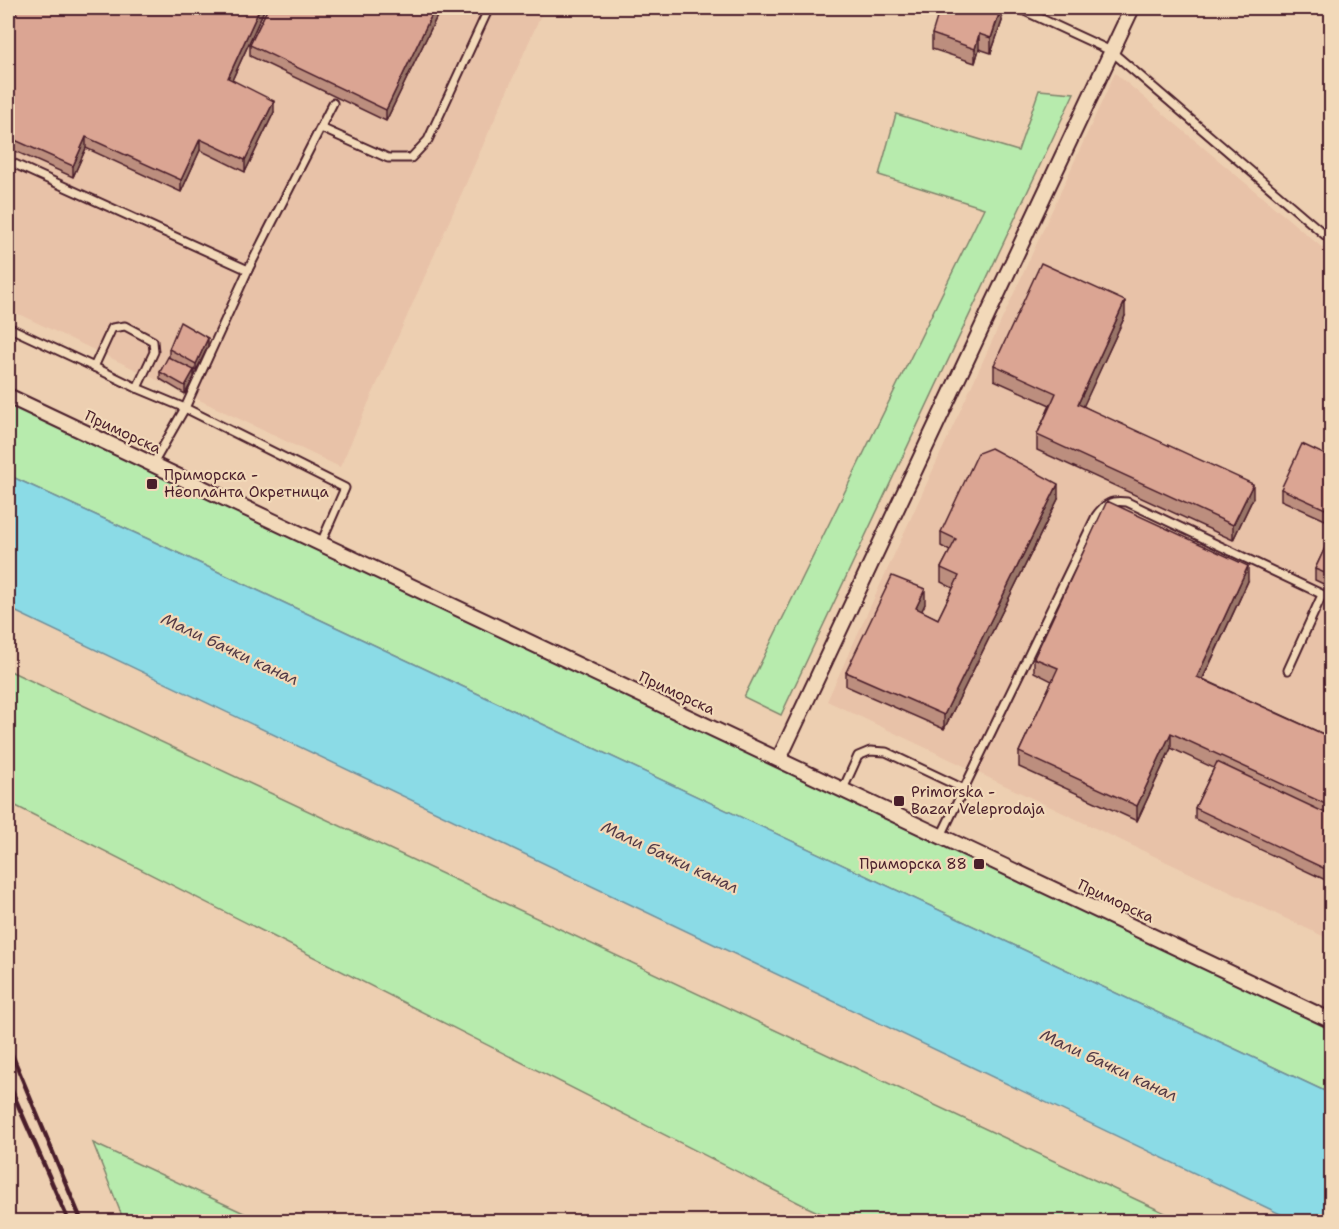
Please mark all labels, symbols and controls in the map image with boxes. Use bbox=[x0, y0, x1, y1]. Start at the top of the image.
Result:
street label: Приморска bbox=[82, 406, 165, 459]
place label: Приморска - Неопланта Окретница bbox=[164, 465, 329, 502]
marker: Приморска - Неопланта Окретница bbox=[145, 477, 159, 491]
water label: Мали бачки канал bbox=[158, 608, 302, 690]
street label: Приморска bbox=[636, 667, 719, 720]
place label: Primorska - Bazar Veleprodaja bbox=[911, 782, 1045, 819]
marker: Primorska - Bazar Veleprodaja bbox=[892, 794, 906, 808]
water label: Мали бачки канал bbox=[598, 816, 742, 898]
place label: Приморска 88 bbox=[859, 854, 967, 874]
marker: Приморска 88 bbox=[972, 857, 986, 871]
street label: Приморска bbox=[1075, 875, 1158, 928]
water label: Мали бачки канал bbox=[1037, 1024, 1181, 1106]

